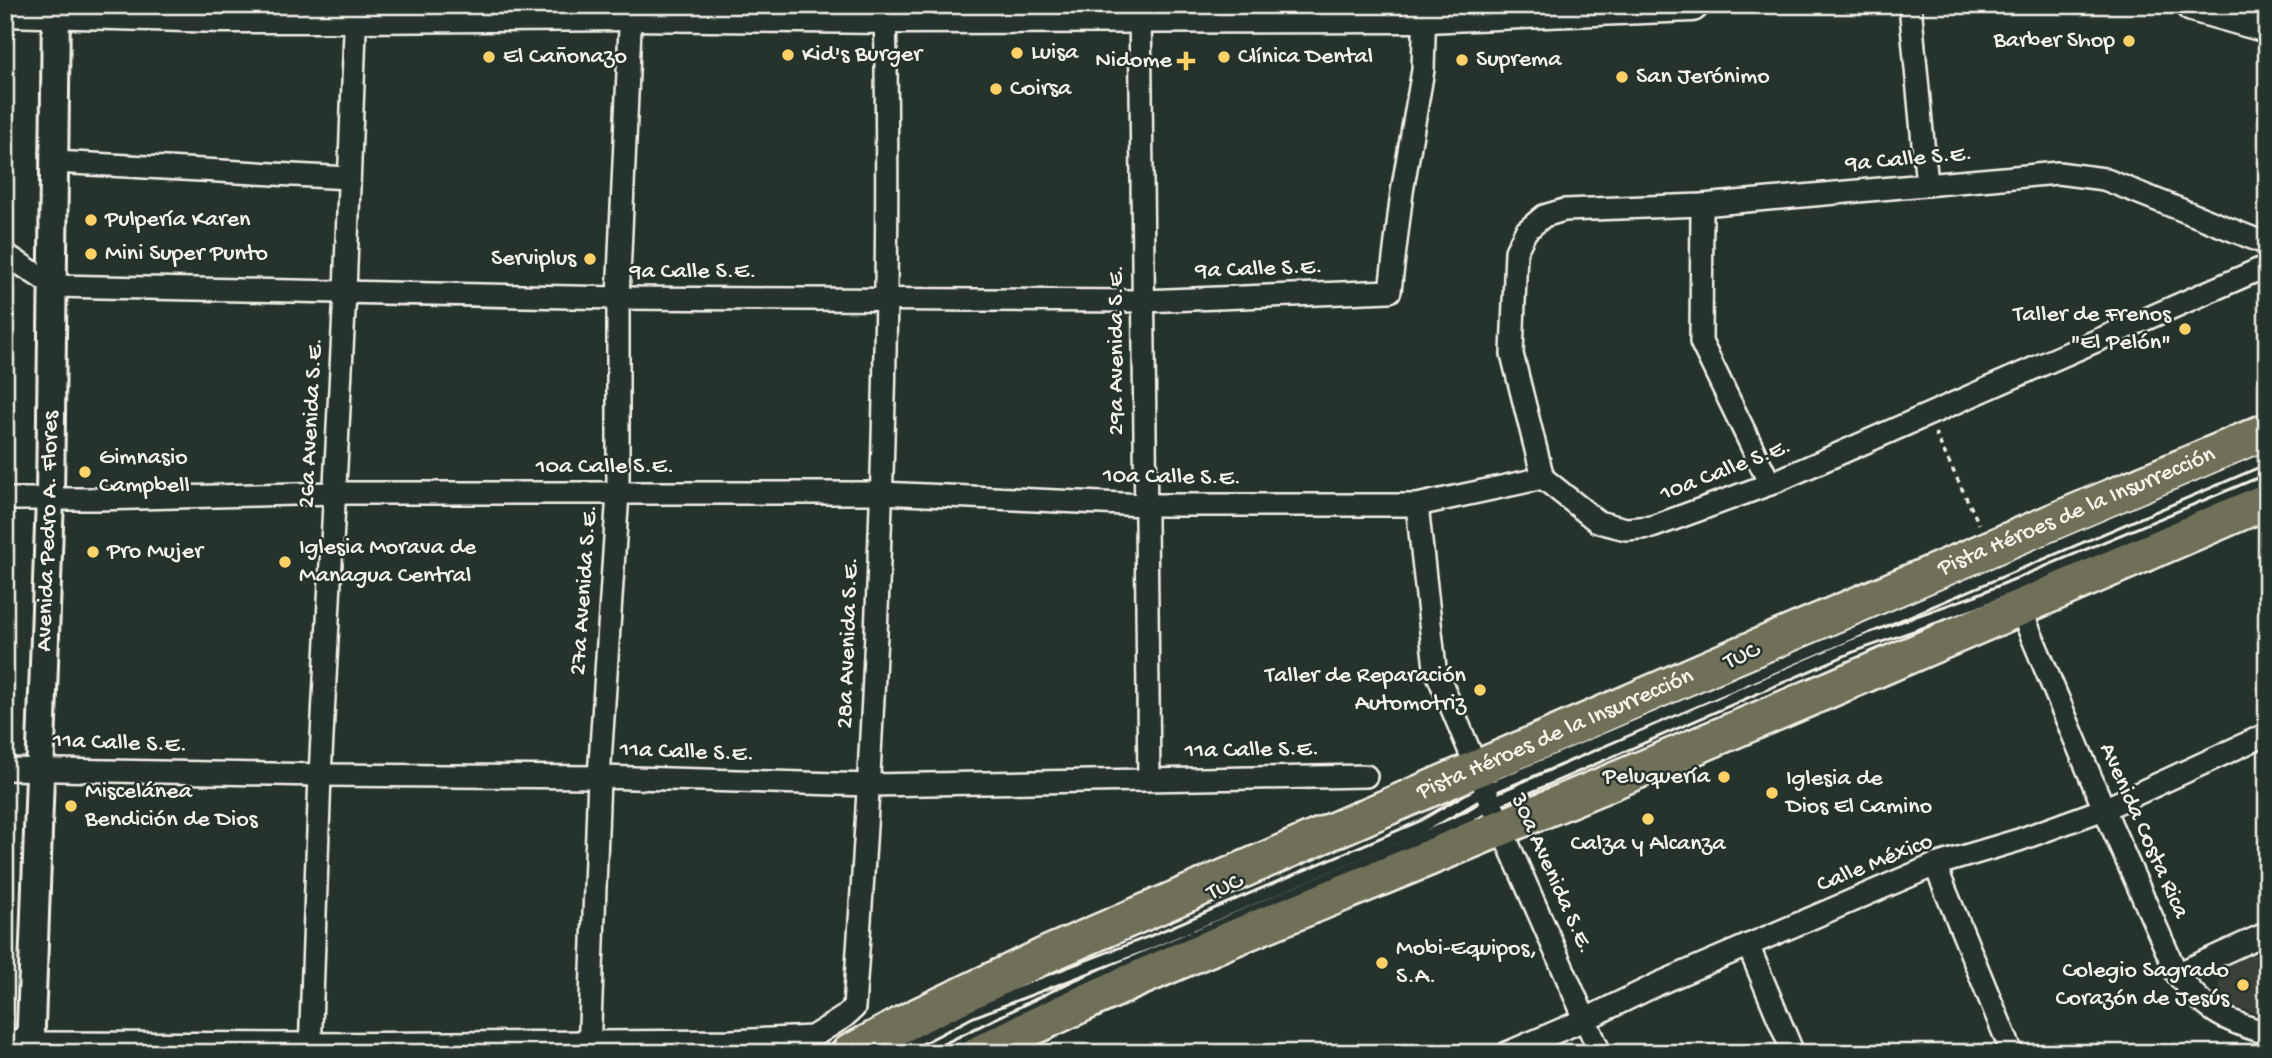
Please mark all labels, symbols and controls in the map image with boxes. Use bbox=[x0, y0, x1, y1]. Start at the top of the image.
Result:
place label: Barber Shop bbox=[1992, 27, 2115, 56]
marker: Barber Shop bbox=[2121, 33, 2137, 49]
place label: Luisa bbox=[1031, 39, 1079, 68]
place label: Kid's Burger bbox=[802, 41, 924, 70]
place label: El Cañonazo bbox=[503, 43, 627, 72]
place label: Clínica Dental bbox=[1238, 43, 1373, 72]
marker: Luisa bbox=[1009, 45, 1025, 61]
place label: Suprema bbox=[1476, 46, 1562, 75]
marker: Kid's Burger bbox=[780, 47, 796, 63]
place label: Nidome bbox=[1095, 47, 1173, 76]
marker: El Cañonazo bbox=[481, 49, 497, 65]
marker: Clínica Dental bbox=[1216, 49, 1232, 65]
marker: Suprema bbox=[1454, 52, 1470, 68]
marker: Nidome bbox=[1178, 53, 1194, 69]
place label: San Jerónimo bbox=[1636, 63, 1770, 92]
marker: San Jerónimo bbox=[1614, 69, 1630, 85]
place label: Coirsa bbox=[1010, 75, 1072, 104]
marker: Coirsa bbox=[988, 81, 1004, 97]
street label: 9a Calle S.E. bbox=[1843, 140, 1974, 180]
place label: Pulpería Karen bbox=[104, 206, 251, 235]
marker: Pulpería Karen bbox=[83, 212, 99, 228]
place label: Mini Super Punto bbox=[105, 240, 268, 269]
place label: Serviplus bbox=[491, 245, 577, 274]
marker: Mini Super Punto bbox=[83, 246, 99, 262]
marker: Serviplus bbox=[582, 251, 598, 267]
street label: 9a Calle S.E. bbox=[1194, 253, 1323, 287]
street label: 9a Calle S.E. bbox=[628, 258, 757, 287]
street label: 29a Avenida S.E. bbox=[1103, 265, 1132, 435]
place label: Taller de Frenos "El Pelón" bbox=[2011, 301, 2172, 358]
marker: Taller de Frenos "El Pelón" bbox=[2177, 321, 2193, 337]
street label: 26a Avenida S.E. bbox=[293, 337, 331, 509]
street label: Avenida Pedro A. Flores bbox=[30, 410, 66, 652]
street label: 10a Calle S.E. bbox=[1655, 433, 1796, 510]
street label: Pista Héroes de la Insurrección bbox=[1933, 440, 2220, 584]
place label: Gimnasio Campbell bbox=[99, 444, 190, 501]
street label: 10a Calle S.E. bbox=[535, 453, 674, 482]
street label: 10a Calle S.E. bbox=[1102, 462, 1241, 494]
marker: Gimnasio Campbell bbox=[77, 464, 93, 480]
street label: 27a Avenida S.E. bbox=[565, 504, 605, 676]
place label: Iglesia Morava de Managua Central bbox=[299, 534, 477, 591]
place label: Pro Mujer bbox=[106, 538, 205, 567]
marker: Pro Mujer bbox=[85, 544, 101, 560]
marker: Iglesia Morava de Managua Central bbox=[277, 554, 293, 570]
street label: 28a Avenida S.E. bbox=[832, 557, 866, 729]
street label: TUC bbox=[1718, 636, 1766, 678]
place label: Taller de Reparación Automotriz bbox=[1263, 662, 1467, 719]
street label: Pista Héroes de la Insurrección bbox=[1412, 662, 1699, 807]
marker: Taller de Reparación Automotriz bbox=[1472, 682, 1488, 698]
street label: 11a Calle S.E. bbox=[51, 727, 188, 761]
street label: 11a Calle S.E. bbox=[1183, 735, 1320, 767]
street label: 11a Calle S.E. bbox=[618, 736, 755, 770]
street label: Avenida Costa Rica bbox=[2091, 739, 2195, 924]
place label: Peluquería bbox=[1602, 763, 1711, 792]
place label: Iglesia de Dios El Camino bbox=[1784, 765, 1932, 822]
marker: Peluquería bbox=[1716, 769, 1732, 785]
place label: Miscelánea Bendición de Dios bbox=[84, 778, 259, 835]
marker: Iglesia de Dios El Camino bbox=[1764, 785, 1780, 801]
street label: 30a Avenida S.E. bbox=[1502, 788, 1599, 959]
marker: Miscelánea Bendición de Dios bbox=[63, 798, 79, 814]
marker: Calza y Alcanza bbox=[1640, 811, 1656, 827]
street label: Calle México bbox=[1813, 828, 1937, 900]
place label: Calza y Alcanza bbox=[1571, 830, 1726, 859]
street label: TUC bbox=[1201, 867, 1249, 909]
place label: Mobi-Equipos, S.A. bbox=[1396, 935, 1537, 992]
marker: Mobi-Equipos, S.A. bbox=[1374, 955, 1390, 971]
place label: Colegio Sagrado Corazón de Jesús bbox=[2055, 957, 2230, 1014]
marker: Colegio Sagrado Corazón de Jesús bbox=[2235, 977, 2251, 993]

